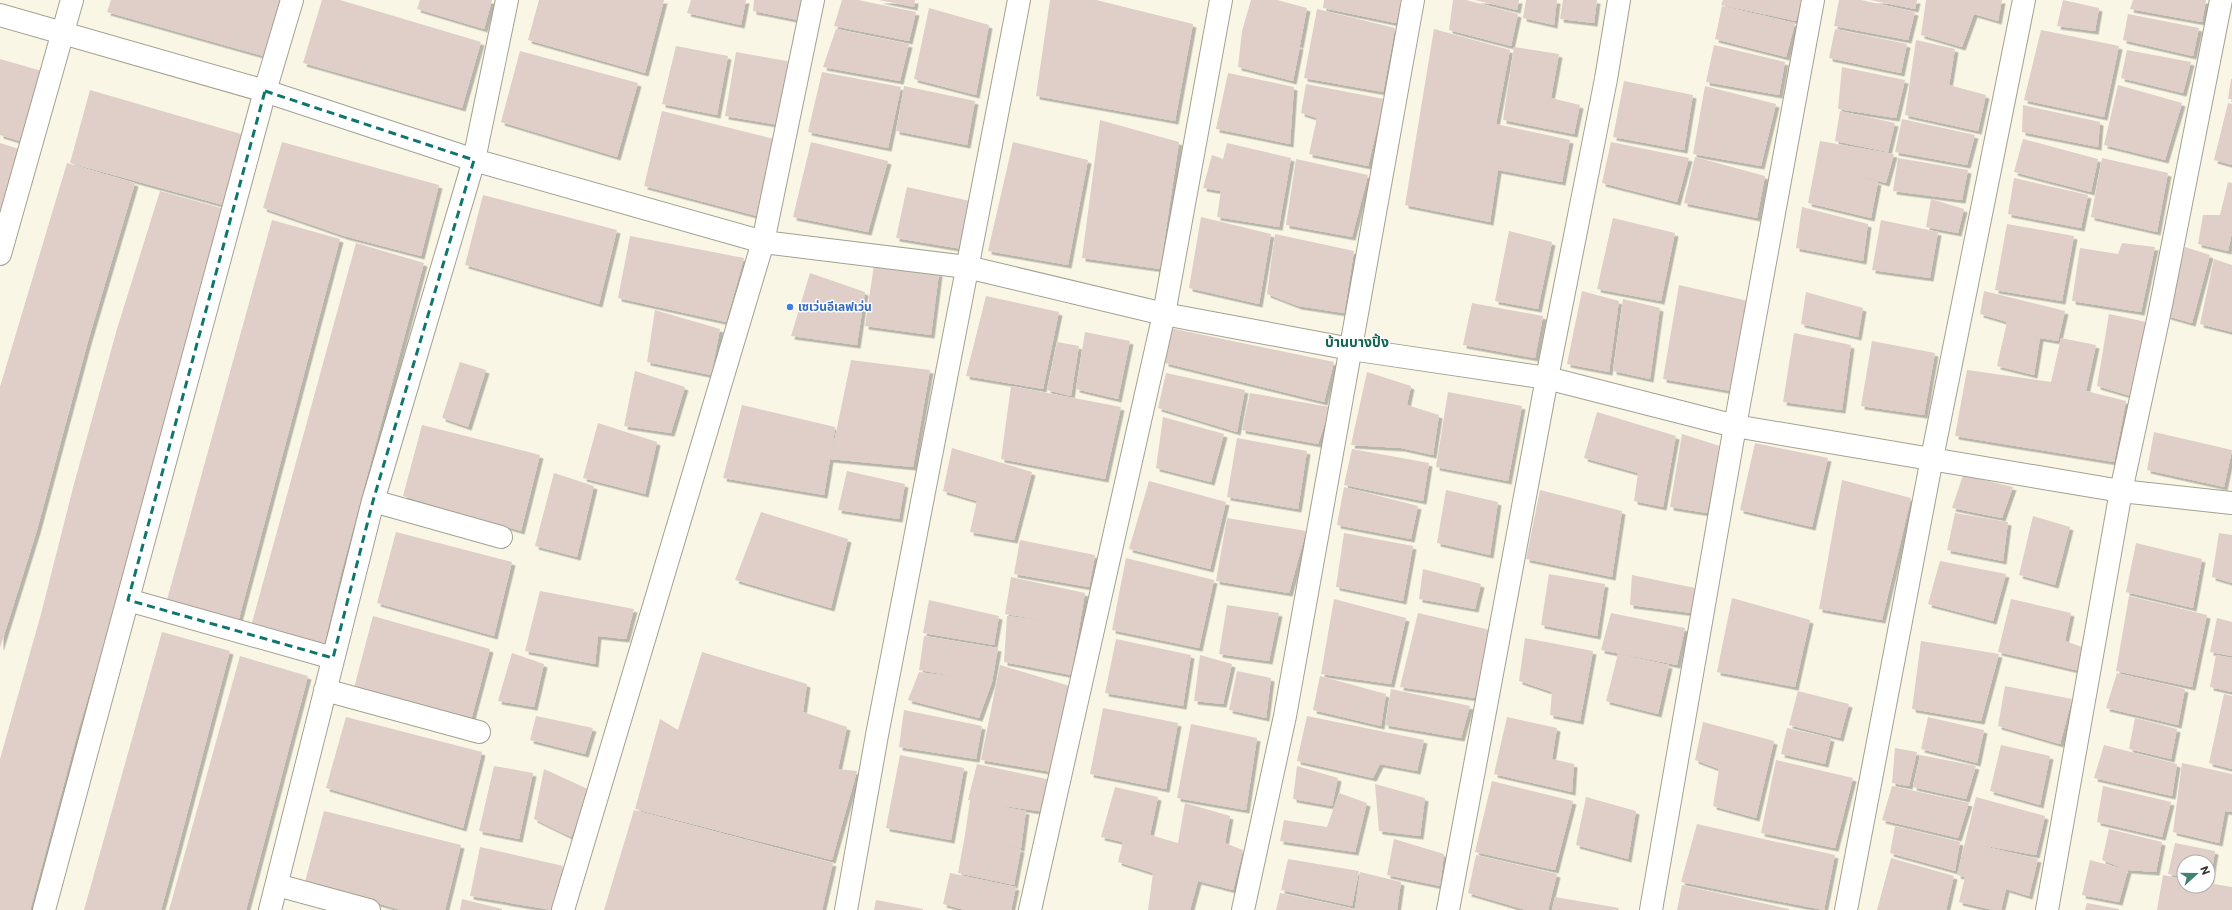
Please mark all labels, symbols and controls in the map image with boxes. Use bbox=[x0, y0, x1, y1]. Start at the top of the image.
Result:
place label: เซเว่นอีเลฟเว่น bbox=[798, 299, 872, 313]
marker: เซเว่นอีเลฟเว่น bbox=[785, 302, 795, 312]
district label: บ้านบางปิ้ง bbox=[1325, 333, 1389, 350]
north arrow bbox=[2176, 854, 2216, 894]
text: N bbox=[2198, 864, 2213, 876]

